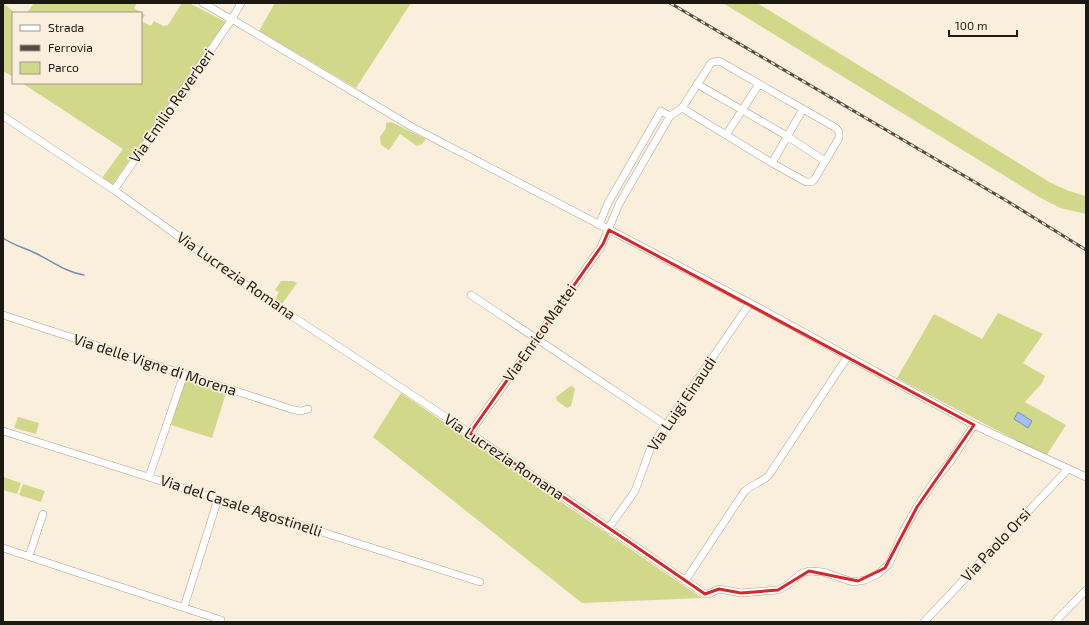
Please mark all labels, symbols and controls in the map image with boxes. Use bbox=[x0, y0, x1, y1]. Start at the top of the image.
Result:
legend bbox=[12, 12, 142, 84]
scale bar bbox=[949, 12, 1017, 38]
text: 100 m bbox=[955, 18, 987, 32]
text: Strada bbox=[48, 20, 84, 34]
text: Ferrovia bbox=[48, 40, 93, 54]
street label: Via Emilio Reverberi bbox=[125, 45, 217, 166]
text: Parco bbox=[48, 60, 79, 74]
street label: Via Lucrezia Romana bbox=[174, 227, 299, 323]
street label: Via Enrico Mattei bbox=[499, 280, 580, 385]
street label: Via delle Vigne di Morena bbox=[71, 329, 239, 399]
street label: Via Luigi Einaudi bbox=[643, 353, 719, 454]
street label: Via Lucrezia Romana bbox=[441, 409, 568, 503]
street label: Via del Casale Agostinelli bbox=[158, 470, 325, 540]
street label: Via Paolo Orsi bbox=[957, 504, 1034, 585]

